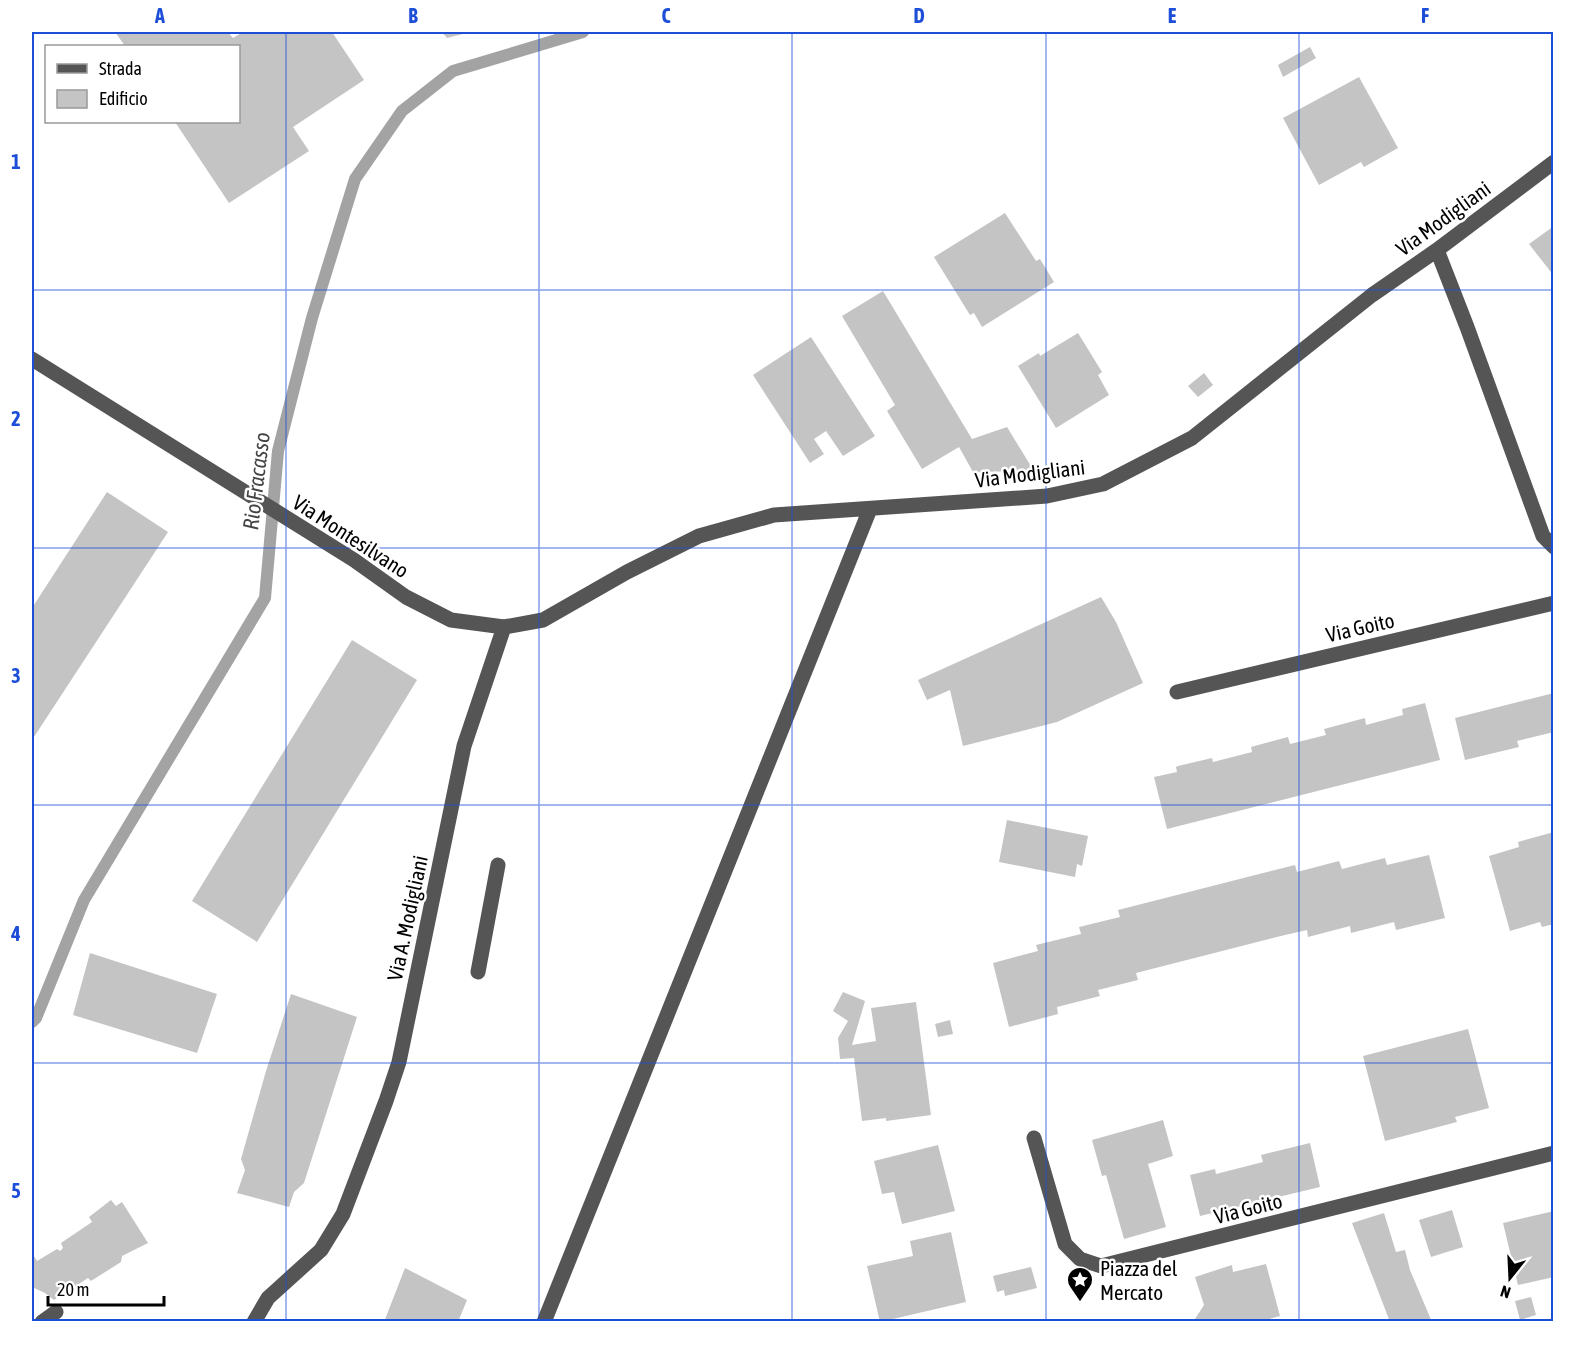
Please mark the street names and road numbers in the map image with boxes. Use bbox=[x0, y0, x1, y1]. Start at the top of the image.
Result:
street label: Via Modigliani bbox=[1391, 176, 1495, 260]
street label: Via Modigliani bbox=[974, 454, 1086, 492]
street label: Via Montesilvano bbox=[289, 490, 413, 582]
street label: Via Goito bbox=[1324, 608, 1396, 646]
street label: Via A. Modigliani bbox=[382, 853, 432, 983]
street label: Via Goito bbox=[1211, 1188, 1285, 1228]

